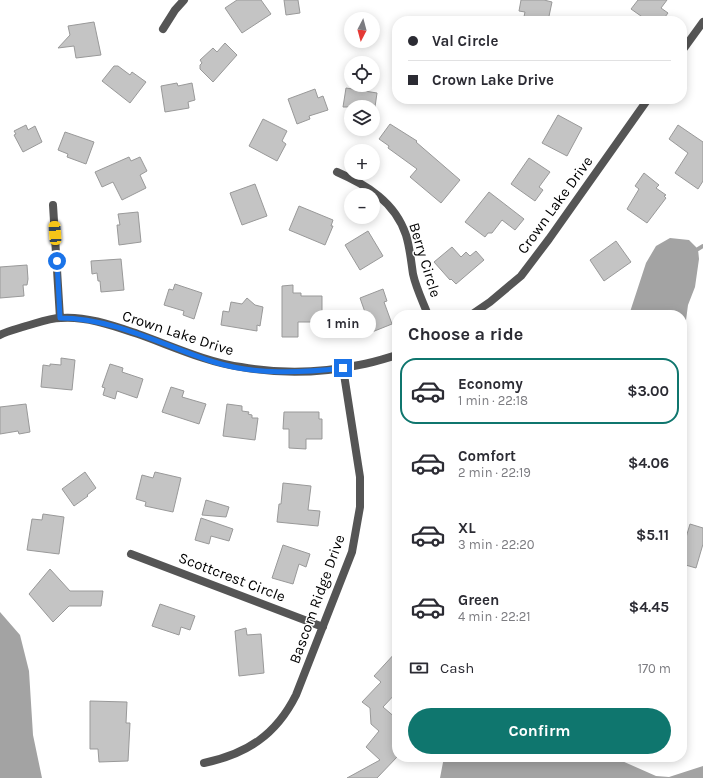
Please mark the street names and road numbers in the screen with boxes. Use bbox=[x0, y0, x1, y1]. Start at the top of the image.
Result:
street label: Crown Lake Drive bbox=[514, 153, 596, 257]
street label: Berry Circle bbox=[405, 220, 445, 300]
street label: Crown Lake Drive bbox=[120, 306, 236, 360]
street label: Bascom Ridge Drive bbox=[285, 532, 349, 666]
street label: Scottcrest Circle bbox=[176, 548, 288, 606]

